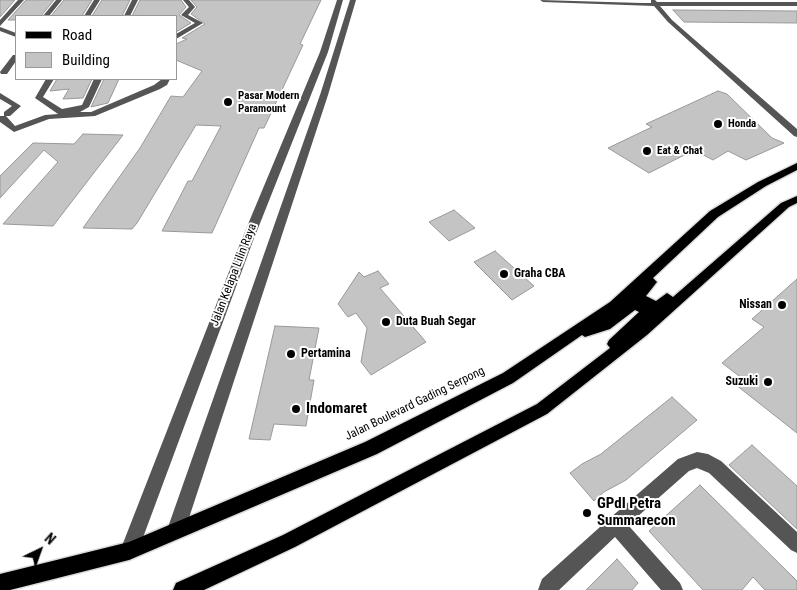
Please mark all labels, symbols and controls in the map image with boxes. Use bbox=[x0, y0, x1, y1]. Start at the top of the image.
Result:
legend bbox=[15, 15, 178, 80]
text: Road bbox=[62, 26, 92, 44]
text: Building bbox=[62, 51, 110, 69]
place label: Pasar Modern Paramount bbox=[238, 89, 299, 115]
marker: Pasar Modern Paramount bbox=[222, 96, 234, 108]
place label: Honda bbox=[728, 117, 756, 131]
marker: Honda bbox=[712, 118, 724, 130]
place label: Eat & Chat bbox=[657, 144, 703, 158]
marker: Eat & Chat bbox=[641, 145, 653, 157]
street label: Jalan Kelapa Lilin Raya bbox=[208, 222, 260, 328]
place label: Graha CBA bbox=[514, 267, 566, 281]
marker: Graha CBA bbox=[498, 268, 510, 280]
place label: Nissan bbox=[739, 298, 772, 312]
marker: Nissan bbox=[776, 299, 788, 311]
place label: Duta Buah Segar bbox=[396, 315, 476, 329]
marker: Duta Buah Segar bbox=[380, 316, 392, 328]
place label: Pertamina bbox=[301, 347, 351, 361]
marker: Pertamina bbox=[285, 348, 297, 360]
street label: Jalan Boulevard Gading Serpong bbox=[343, 364, 487, 444]
place label: Suzuki bbox=[726, 375, 758, 389]
marker: Suzuki bbox=[762, 376, 774, 388]
place label: Indomaret bbox=[306, 400, 367, 418]
marker: Indomaret bbox=[290, 403, 302, 415]
place label: GPdI Petra Summarecon bbox=[597, 495, 676, 530]
marker: GPdI Petra Summarecon bbox=[581, 507, 593, 519]
north arrow bbox=[15, 525, 65, 575]
text: N bbox=[41, 530, 59, 548]

